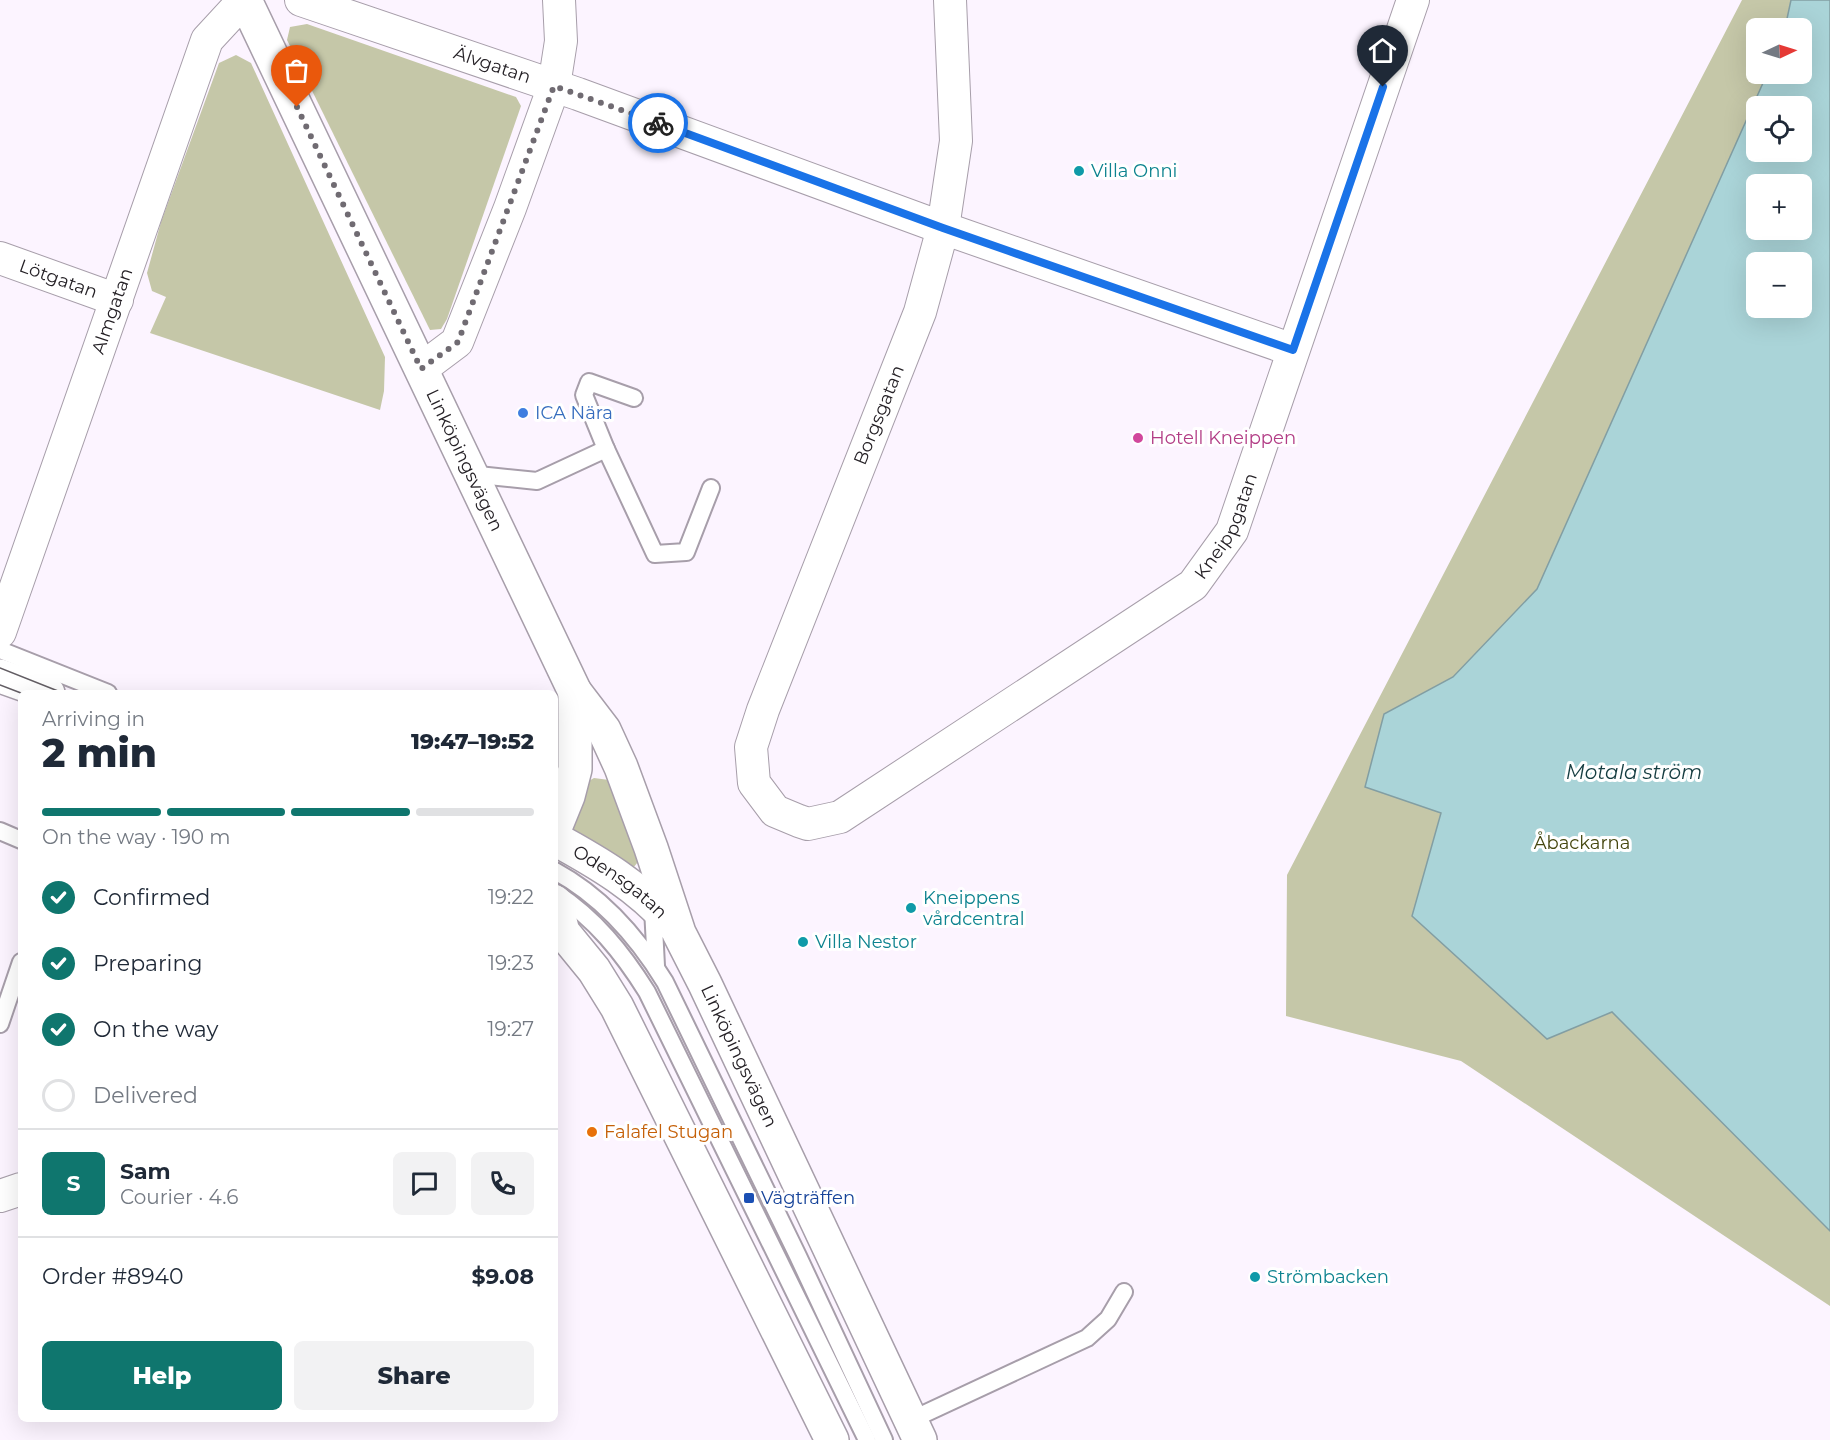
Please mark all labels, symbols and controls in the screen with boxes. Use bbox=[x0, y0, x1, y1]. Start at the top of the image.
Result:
north arrow bbox=[1746, 18, 1812, 84]
map controls bbox=[1746, 18, 1812, 318]
pin bbox=[1357, 25, 1408, 87]
icon: home bbox=[1366, 34, 1399, 67]
street label: Älvgatan bbox=[451, 42, 534, 88]
pin bbox=[271, 45, 322, 107]
icon: bag bbox=[280, 54, 313, 87]
courier bbox=[628, 93, 688, 153]
button: locate bbox=[1746, 96, 1812, 162]
icon: bike bbox=[642, 107, 675, 140]
place label: Villa Onni bbox=[1091, 160, 1177, 182]
marker: Villa Onni bbox=[1072, 164, 1086, 178]
button: + bbox=[1746, 174, 1812, 240]
button: − bbox=[1746, 252, 1812, 318]
street label: Lötgatan bbox=[16, 255, 100, 303]
street label: Almgatan bbox=[87, 265, 137, 357]
street label: Borgsgatan bbox=[849, 362, 909, 468]
street label: Linköpingsvägen bbox=[421, 386, 508, 535]
place label: ICA Nära bbox=[535, 402, 613, 424]
marker: ICA Nära bbox=[516, 406, 530, 420]
place label: Hotell Kneippen bbox=[1150, 427, 1296, 449]
marker: Hotell Kneippen bbox=[1131, 431, 1145, 445]
street label: Kneippgatan bbox=[1190, 470, 1262, 584]
text: Arriving in bbox=[42, 707, 145, 731]
text: 19:47–19:52 bbox=[411, 728, 534, 755]
text: 2 min bbox=[42, 729, 157, 777]
water label: Motala ström bbox=[1566, 760, 1702, 784]
text: On the way · 190 m bbox=[42, 825, 231, 849]
park label: Åbackarna bbox=[1534, 831, 1630, 854]
street label: Odensgatan bbox=[569, 840, 672, 923]
icon: check bbox=[42, 881, 75, 914]
text: Confirmed bbox=[93, 884, 210, 911]
text: 19:22 bbox=[488, 885, 534, 909]
place label: Kneippens vårdcentral bbox=[923, 887, 1025, 930]
marker: Kneippens vårdcentral bbox=[904, 901, 918, 915]
place label: Villa Nestor bbox=[815, 931, 917, 953]
marker: Villa Nestor bbox=[796, 935, 810, 949]
icon: check bbox=[42, 947, 75, 980]
text: Preparing bbox=[93, 950, 202, 977]
text: 19:23 bbox=[488, 951, 534, 975]
street label: Linköpingsvägen bbox=[696, 981, 782, 1131]
icon: check bbox=[42, 1013, 75, 1046]
text: On the way bbox=[93, 1016, 218, 1043]
text: 19:27 bbox=[487, 1017, 534, 1041]
text: Delivered bbox=[93, 1082, 198, 1109]
place label: Falafel Stugan bbox=[604, 1121, 733, 1143]
marker: Falafel Stugan bbox=[585, 1125, 599, 1139]
button: chat bbox=[393, 1152, 456, 1215]
button: phone bbox=[471, 1152, 534, 1215]
text: Sam bbox=[120, 1158, 171, 1185]
text: S bbox=[66, 1170, 81, 1197]
text: Courier · 4.6 bbox=[120, 1185, 238, 1209]
place label: Vägträffen bbox=[761, 1187, 855, 1209]
marker: Vägträffen bbox=[742, 1191, 756, 1205]
text: Order #8940 bbox=[42, 1263, 184, 1290]
text: $9.08 bbox=[472, 1263, 534, 1290]
place label: Strömbacken bbox=[1267, 1266, 1389, 1288]
marker: Strömbacken bbox=[1248, 1270, 1262, 1284]
button: Help bbox=[42, 1341, 282, 1410]
button: Share bbox=[294, 1341, 534, 1410]

